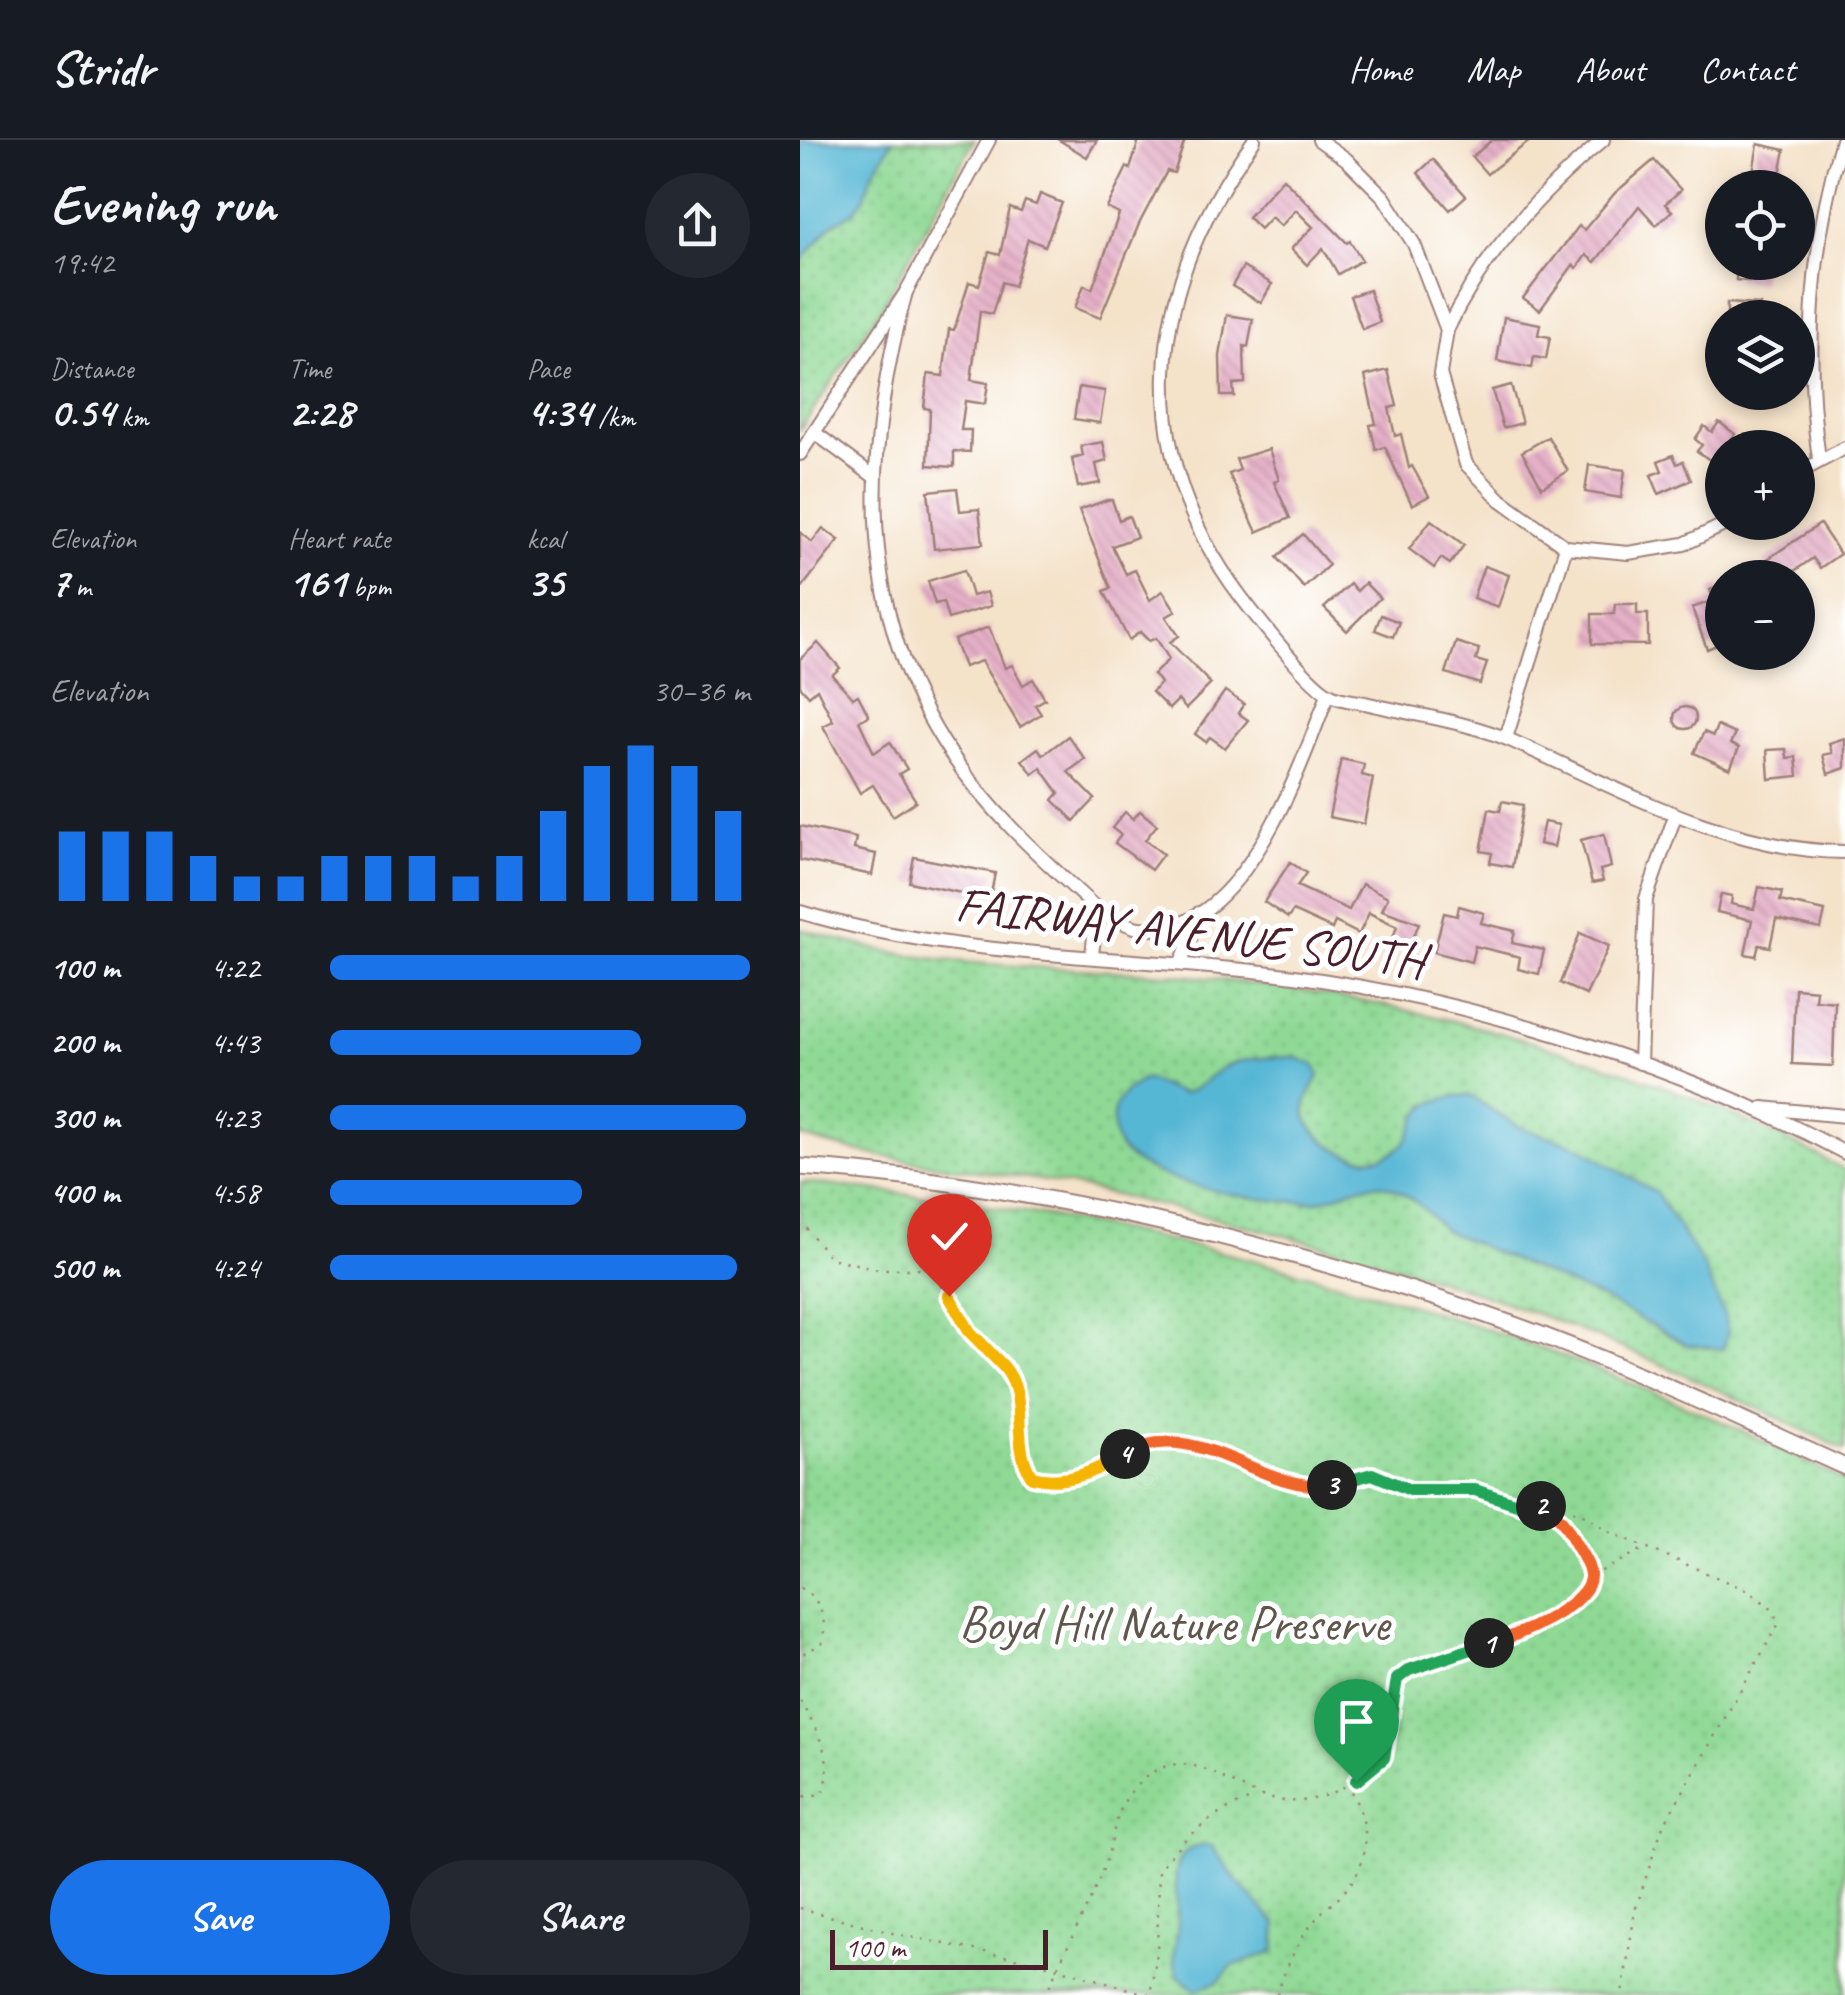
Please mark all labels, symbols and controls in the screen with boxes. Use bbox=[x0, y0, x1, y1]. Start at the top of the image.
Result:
text: Stridr bbox=[50, 39, 154, 99]
text: Home bbox=[1349, 47, 1412, 92]
text: Map bbox=[1467, 47, 1520, 92]
text: About bbox=[1575, 47, 1645, 92]
text: Contact bbox=[1700, 47, 1795, 92]
text: Evening run bbox=[50, 169, 275, 239]
map controls bbox=[1705, 170, 1815, 670]
button: locate bbox=[1705, 170, 1815, 280]
button: share bbox=[645, 173, 750, 278]
text: 19:42 bbox=[50, 242, 114, 283]
button: layers bbox=[1705, 300, 1815, 410]
text: Distance bbox=[50, 351, 134, 386]
text: Time bbox=[288, 351, 331, 386]
text: Pace bbox=[527, 351, 570, 386]
text: 0.54 bbox=[50, 386, 114, 439]
text: 2:28 bbox=[288, 386, 353, 439]
text: 4:34 bbox=[527, 386, 592, 439]
text: km bbox=[114, 399, 149, 434]
text: /km bbox=[592, 399, 635, 434]
button: + bbox=[1705, 430, 1815, 540]
text: Elevation bbox=[50, 521, 136, 556]
text: Heart rate bbox=[288, 521, 390, 556]
text: kcal bbox=[527, 521, 564, 556]
text: 7 bbox=[50, 556, 69, 609]
text: 161 bbox=[288, 556, 346, 609]
text: 35 bbox=[527, 556, 564, 609]
button: − bbox=[1705, 560, 1815, 670]
text: m bbox=[69, 569, 91, 604]
text: bpm bbox=[346, 569, 391, 604]
text: Elevation bbox=[50, 670, 148, 711]
text: 30–36 m bbox=[652, 670, 750, 711]
street label: FAIRWAY AVENUE SOUTH bbox=[952, 872, 1435, 993]
text: 100 m bbox=[50, 947, 119, 988]
text: 4:22 bbox=[210, 947, 260, 988]
text: 200 m bbox=[50, 1022, 119, 1063]
text: 4:43 bbox=[210, 1022, 260, 1063]
text: 300 m bbox=[50, 1097, 119, 1138]
text: 4:23 bbox=[210, 1097, 260, 1138]
text: 400 m bbox=[50, 1172, 119, 1213]
text: 4:58 bbox=[210, 1172, 260, 1213]
pin bbox=[907, 1194, 992, 1297]
icon: check bbox=[922, 1209, 977, 1264]
text: 500 m bbox=[50, 1247, 119, 1288]
text: 4:24 bbox=[210, 1247, 260, 1288]
pin: 4 bbox=[1100, 1429, 1150, 1479]
text: 4 bbox=[1119, 1436, 1131, 1471]
pin: 3 bbox=[1307, 1460, 1357, 1510]
text: 3 bbox=[1326, 1467, 1338, 1502]
pin: 2 bbox=[1516, 1481, 1566, 1531]
text: 2 bbox=[1535, 1488, 1547, 1523]
park label: Boyd Hill Nature Preserve bbox=[959, 1592, 1392, 1655]
pin: 1 bbox=[1464, 1618, 1514, 1668]
text: 1 bbox=[1483, 1625, 1495, 1660]
pin bbox=[1314, 1679, 1399, 1782]
icon: arrive bbox=[1329, 1694, 1384, 1749]
button: Save bbox=[50, 1860, 390, 1975]
button: Share bbox=[410, 1860, 750, 1975]
scale bar bbox=[830, 1925, 1048, 1970]
text: 100 m bbox=[845, 1930, 905, 1965]

